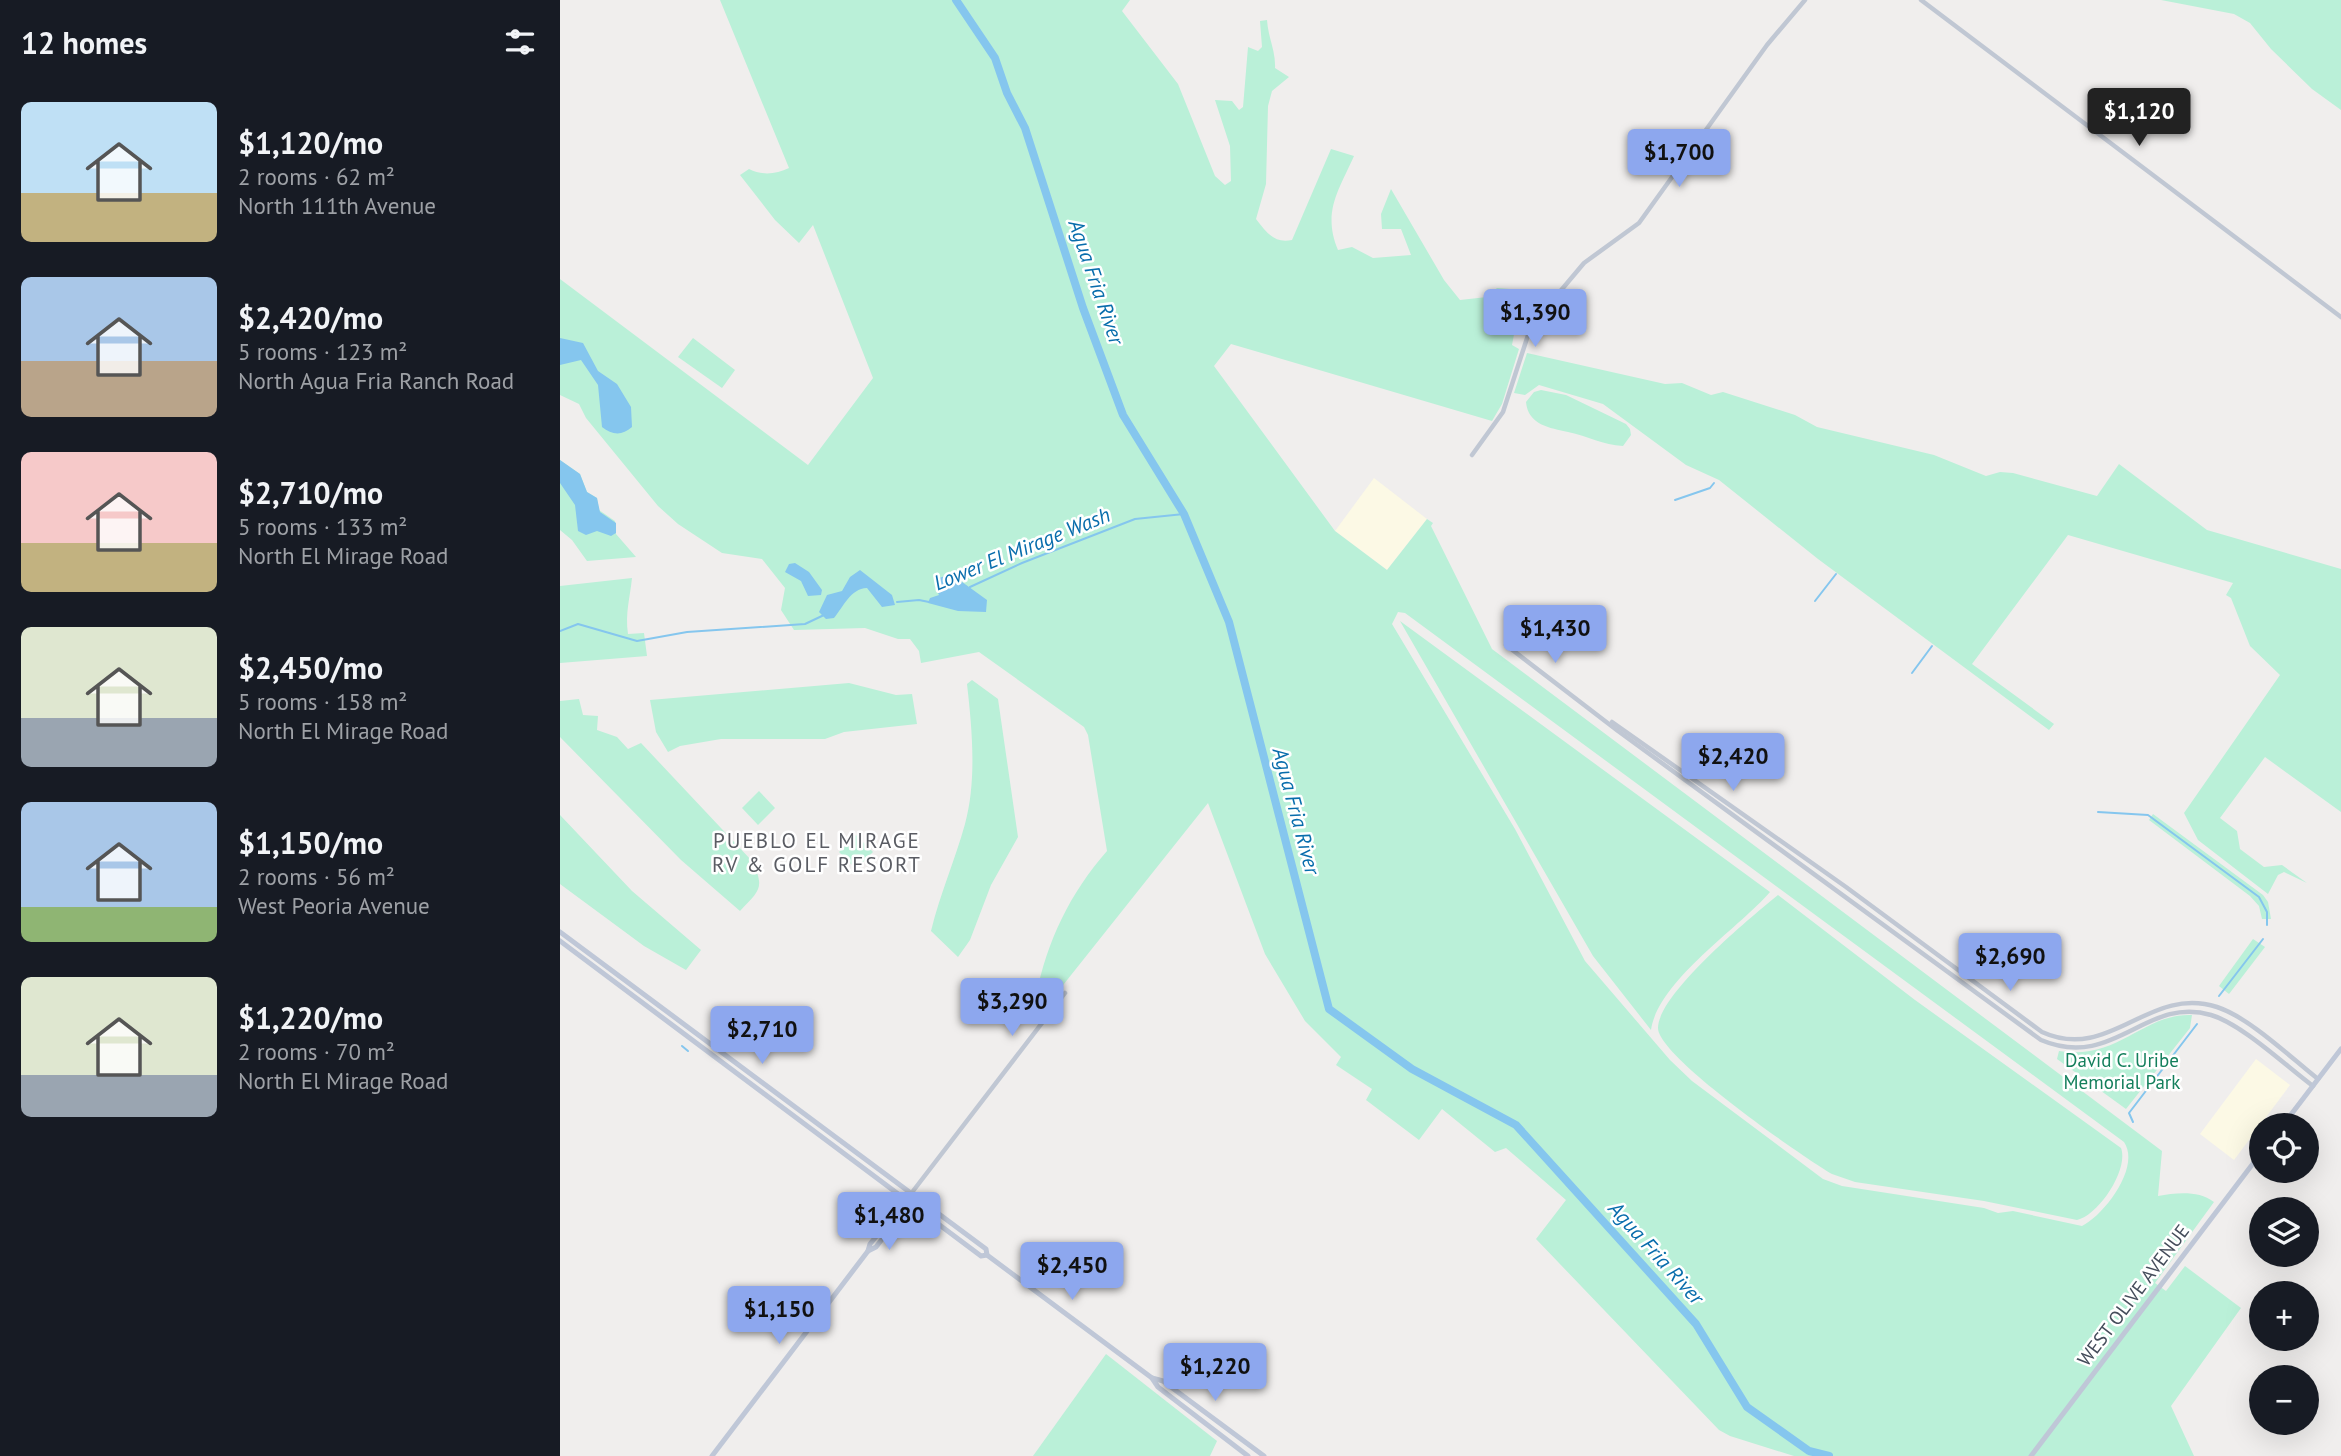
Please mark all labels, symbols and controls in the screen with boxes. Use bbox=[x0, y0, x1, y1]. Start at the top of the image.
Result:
text: 12 homes bbox=[21, 23, 147, 62]
icon: filters bbox=[501, 23, 539, 61]
pin: $1,120 bbox=[2082, 88, 2196, 148]
text: $1,120 bbox=[2103, 96, 2175, 125]
text: $1,120/mo bbox=[238, 123, 383, 162]
icon: home bbox=[77, 130, 161, 214]
pin: $1,700 bbox=[1622, 130, 1736, 189]
text: $1,700 bbox=[1643, 137, 1715, 166]
text: 2 rooms · 62 m² bbox=[238, 162, 395, 191]
text: North 111th Avenue bbox=[238, 191, 436, 220]
water label: Agua Fria River bbox=[1062, 215, 1131, 350]
pin: $1,390 bbox=[1478, 290, 1592, 349]
text: $1,390 bbox=[1499, 297, 1571, 326]
text: $2,420/mo bbox=[238, 298, 383, 337]
icon: home bbox=[77, 305, 161, 389]
text: 5 rooms · 123 m² bbox=[238, 337, 407, 366]
text: North Agua Fria Ranch Road bbox=[238, 366, 514, 395]
text: $2,710/mo bbox=[238, 473, 383, 512]
icon: home bbox=[77, 480, 161, 564]
water label: Lower El Mirage Wash bbox=[930, 501, 1114, 596]
text: 5 rooms · 133 m² bbox=[238, 512, 407, 541]
text: North El Mirage Road bbox=[238, 541, 448, 570]
pin: $1,430 bbox=[1498, 606, 1612, 665]
text: $1,430 bbox=[1519, 613, 1591, 642]
text: $2,450/mo bbox=[238, 648, 383, 687]
icon: home bbox=[77, 655, 161, 739]
text: 5 rooms · 158 m² bbox=[238, 687, 407, 716]
text: North El Mirage Road bbox=[238, 716, 448, 745]
pin: $2,420 bbox=[1676, 734, 1790, 793]
text: $2,420 bbox=[1697, 741, 1769, 770]
water label: Agua Fria River bbox=[1266, 744, 1327, 879]
text: $1,150/mo bbox=[238, 823, 383, 862]
district label: PUEBLO EL MIRAGE RV & GOLF RESORT bbox=[712, 827, 922, 878]
icon: home bbox=[77, 830, 161, 914]
text: 2 rooms · 56 m² bbox=[238, 862, 395, 891]
text: West Peoria Avenue bbox=[238, 891, 430, 920]
pin: $2,690 bbox=[1953, 934, 2067, 993]
text: $2,690 bbox=[1974, 941, 2046, 970]
pin: $3,290 bbox=[955, 978, 1069, 1038]
text: $3,290 bbox=[976, 986, 1048, 1015]
text: $1,220/mo bbox=[238, 998, 383, 1037]
icon: home bbox=[77, 1005, 161, 1089]
pin: $2,710 bbox=[705, 1006, 819, 1066]
text: $2,710 bbox=[726, 1014, 798, 1043]
text: 2 rooms · 70 m² bbox=[238, 1037, 395, 1066]
park label: David C. Uribe Memorial Park bbox=[2064, 1048, 2180, 1094]
text: North El Mirage Road bbox=[238, 1066, 448, 1095]
map controls bbox=[2249, 1113, 2319, 1435]
button: locate bbox=[2249, 1113, 2319, 1183]
pin: $1,480 bbox=[832, 1192, 946, 1252]
water label: Agua Fria River bbox=[1602, 1195, 1711, 1312]
button: layers bbox=[2249, 1197, 2319, 1267]
text: $1,480 bbox=[853, 1200, 925, 1229]
street label: WEST OLIVE AVENUE bbox=[2072, 1219, 2194, 1371]
pin: $2,450 bbox=[1015, 1242, 1129, 1302]
text: $2,450 bbox=[1036, 1250, 1108, 1279]
button: + bbox=[2249, 1281, 2319, 1351]
pin: $1,150 bbox=[722, 1286, 836, 1346]
text: $1,150 bbox=[743, 1294, 815, 1323]
pin: $1,220 bbox=[1158, 1344, 1272, 1403]
text: $1,220 bbox=[1179, 1351, 1251, 1380]
button: − bbox=[2249, 1365, 2319, 1435]

